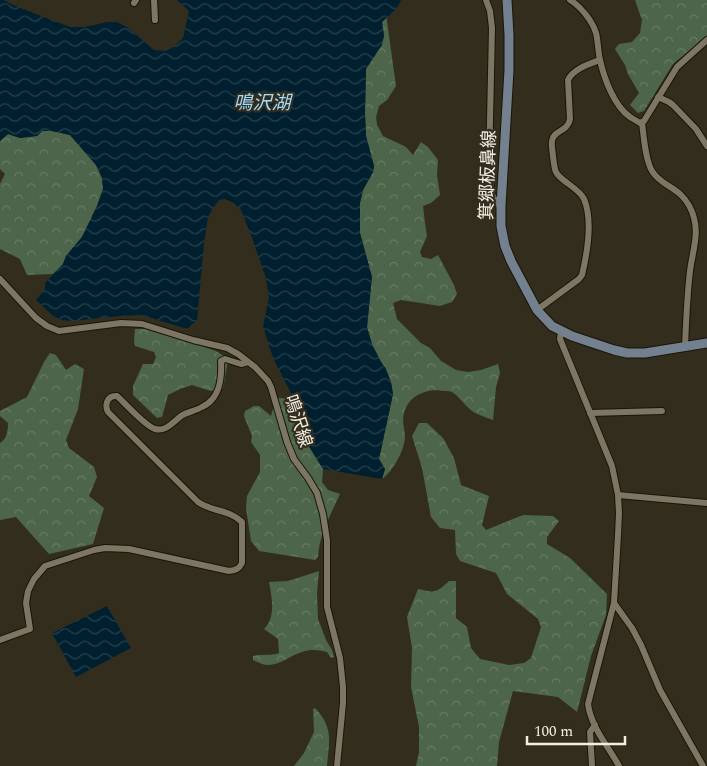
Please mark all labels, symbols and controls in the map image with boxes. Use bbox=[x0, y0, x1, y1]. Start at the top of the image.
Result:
water label: 鳴沢湖 bbox=[233, 89, 293, 118]
street label: 箕郷板鼻線 bbox=[473, 130, 503, 220]
street label: 鳴沢線 bbox=[277, 391, 319, 451]
scale bar bbox=[527, 714, 624, 746]
text: 100 m bbox=[534, 720, 573, 743]

